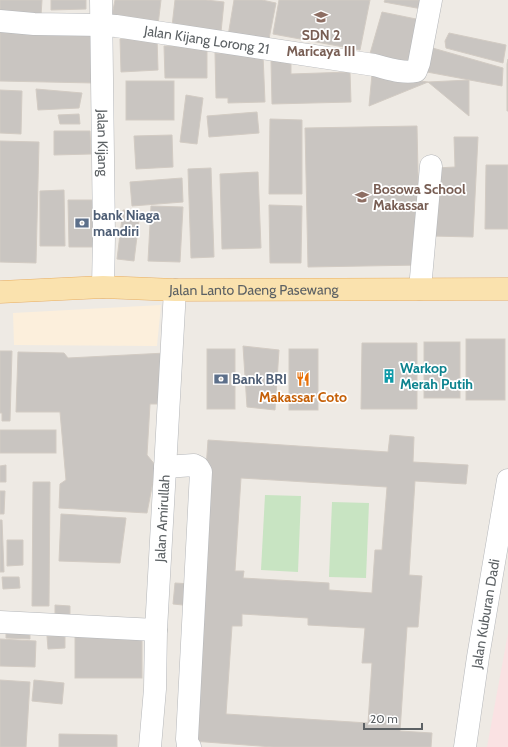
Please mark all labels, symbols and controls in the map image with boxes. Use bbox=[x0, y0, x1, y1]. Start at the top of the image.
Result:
school or university icon: SDN 2 Maricaya III bbox=[313, 9, 329, 25]
street label: Jalan Kijang Lorong 21 bbox=[142, 21, 271, 58]
place label: SDN 2 Maricaya III bbox=[287, 26, 355, 60]
street label: Jalan Kijang bbox=[93, 108, 112, 178]
place label: Bosowa School Makassar bbox=[373, 180, 466, 214]
school or university icon: Bosowa School Makassar bbox=[354, 189, 370, 205]
place label: bank Niaga mandiri bbox=[93, 206, 160, 240]
bank icon: bank Niaga mandiri bbox=[74, 215, 90, 231]
street label: Jalan Lanto Daeng Pasewang bbox=[168, 281, 340, 299]
place label: Warkop Merah Putih bbox=[400, 359, 473, 393]
building icon: Warkop Merah Putih bbox=[381, 368, 397, 384]
place label: Bank BRI bbox=[232, 370, 287, 388]
bank icon: Bank BRI bbox=[213, 371, 229, 387]
restaurant icon: Makassar Coto bbox=[295, 371, 311, 387]
place label: Makassar Coto bbox=[259, 388, 347, 406]
street label: Jalan Amirullah bbox=[151, 474, 174, 564]
street label: Jalan Kuburan Dadi bbox=[467, 557, 504, 671]
scale bar bbox=[364, 705, 422, 731]
text: 20 m bbox=[370, 711, 398, 726]

